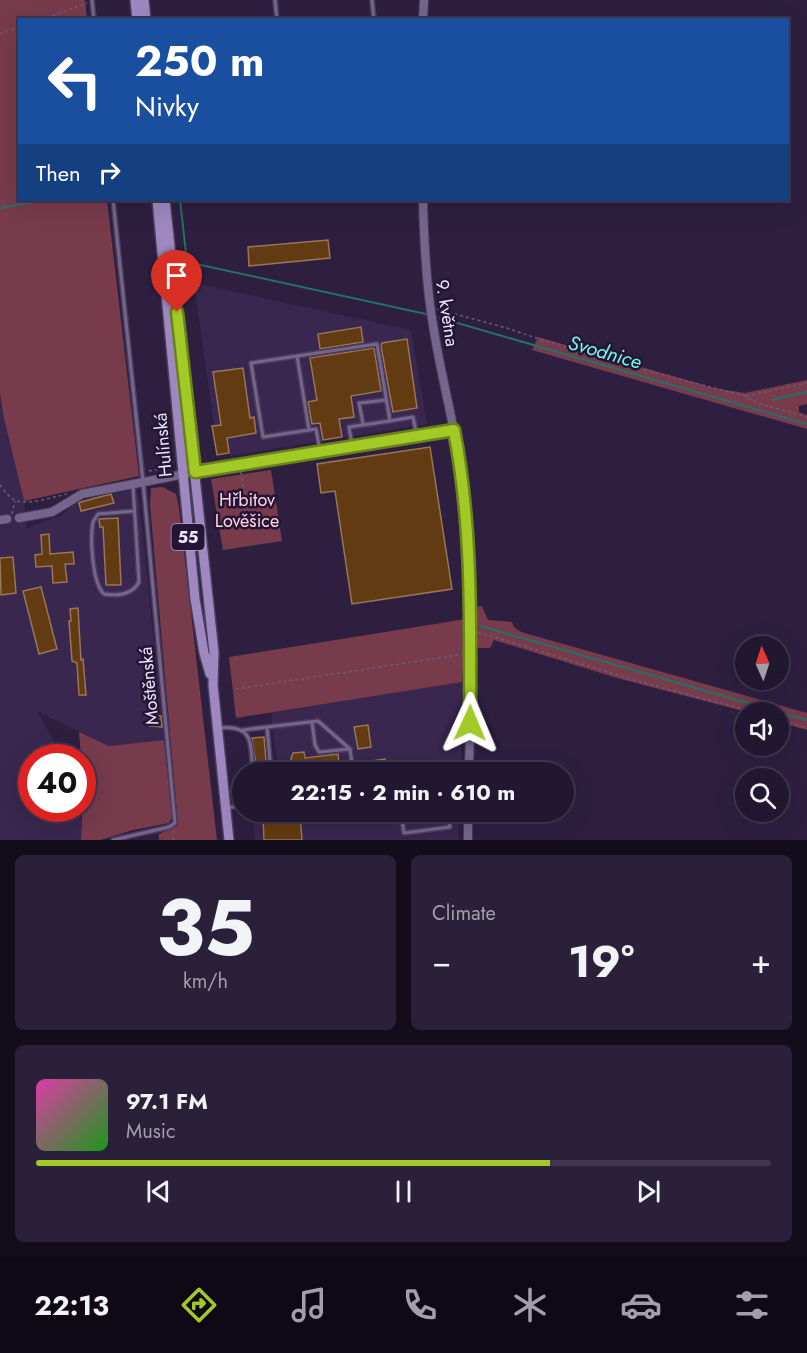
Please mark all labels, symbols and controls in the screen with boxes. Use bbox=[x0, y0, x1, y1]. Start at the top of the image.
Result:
text: 250 m bbox=[135, 31, 265, 92]
icon: left bbox=[36, 42, 114, 120]
text: Nivky bbox=[135, 87, 199, 126]
icon: right bbox=[93, 156, 126, 189]
text: Then bbox=[36, 157, 81, 189]
pin bbox=[151, 250, 202, 312]
icon: arrive bbox=[160, 259, 193, 292]
street label: 9. května bbox=[429, 278, 465, 348]
water label: Svodnice bbox=[565, 328, 645, 377]
street label: Hulínská bbox=[147, 412, 179, 478]
park label: Hřbitov Lověšice bbox=[215, 487, 279, 534]
road number: 55 bbox=[172, 524, 204, 550]
north arrow bbox=[735, 636, 789, 690]
map controls bbox=[735, 636, 789, 822]
street label: Moštěnská bbox=[133, 646, 165, 726]
position arrow bbox=[438, 691, 502, 755]
button: sound bbox=[735, 702, 789, 756]
speed limit sign: 40 bbox=[18, 744, 96, 822]
button: search bbox=[735, 768, 789, 822]
text: 22:15 · 2 min · 610 m bbox=[291, 776, 515, 808]
text: 35 bbox=[156, 872, 255, 984]
text: Climate bbox=[432, 899, 496, 928]
text: 19° bbox=[568, 929, 634, 994]
text: − bbox=[432, 938, 451, 985]
text: + bbox=[751, 938, 771, 985]
text: km/h bbox=[183, 967, 228, 996]
text: 97.1 FM bbox=[126, 1085, 208, 1117]
text: Music bbox=[126, 1117, 176, 1146]
icon: previous bbox=[142, 1175, 175, 1208]
icon: pause bbox=[387, 1175, 420, 1208]
icon: next bbox=[632, 1175, 665, 1208]
icon: directions bbox=[178, 1284, 220, 1326]
icon: music bbox=[288, 1284, 330, 1326]
icon: phone bbox=[399, 1284, 441, 1326]
icon: climate bbox=[509, 1284, 551, 1326]
icon: car bbox=[620, 1284, 662, 1326]
icon: filters bbox=[731, 1284, 773, 1326]
text: 22:13 bbox=[34, 1286, 109, 1325]

